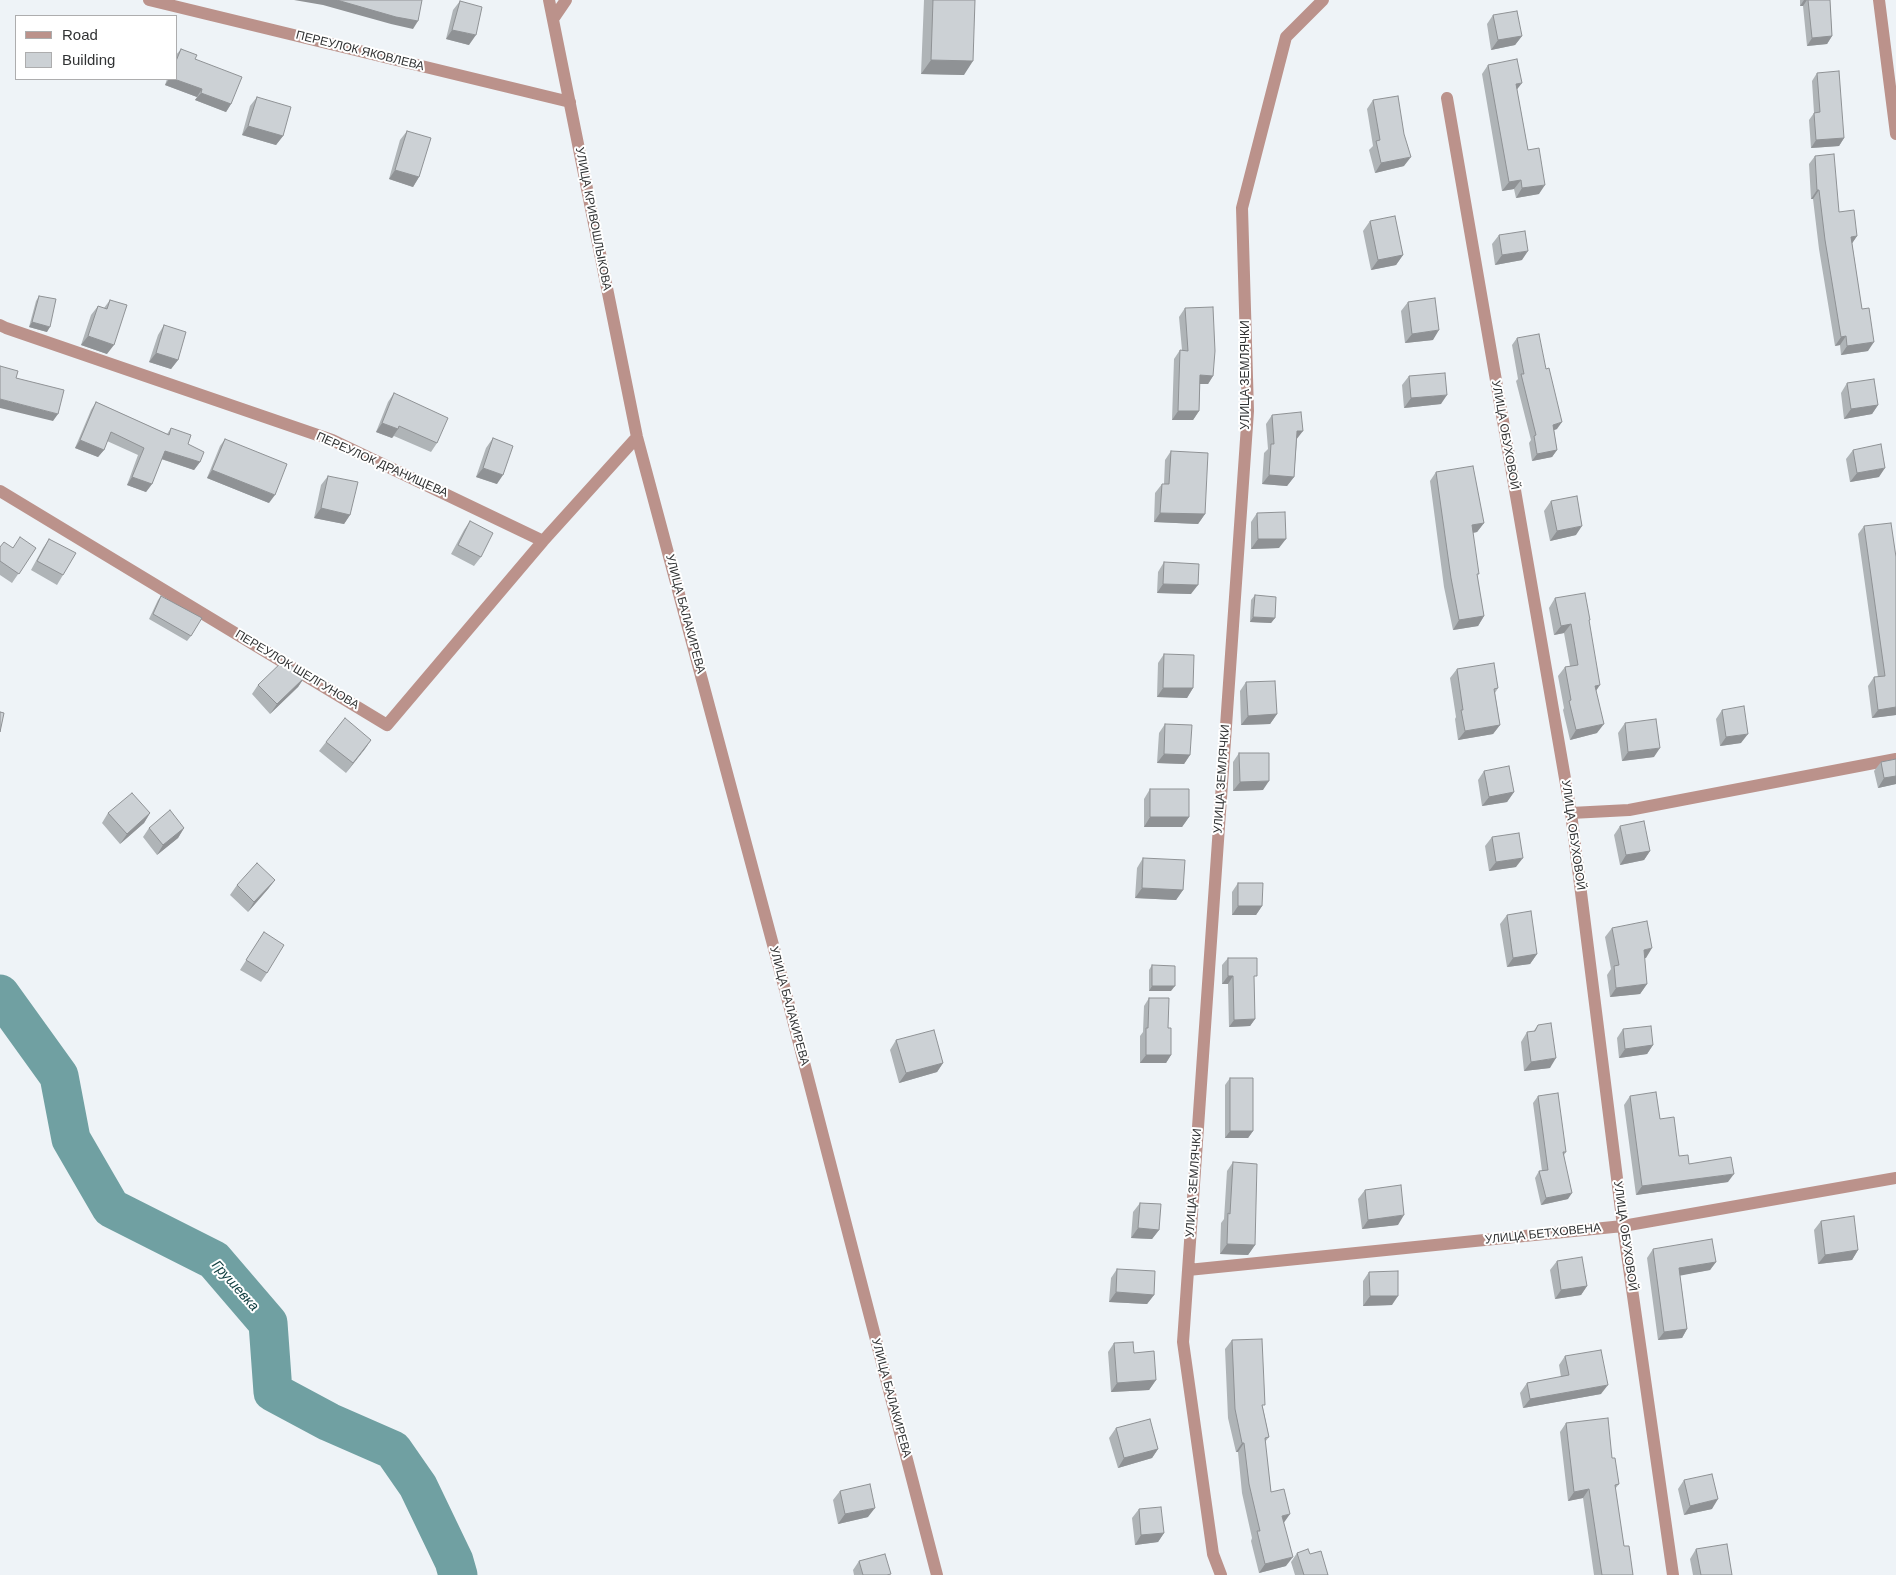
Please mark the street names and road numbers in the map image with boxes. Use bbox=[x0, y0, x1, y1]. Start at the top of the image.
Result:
street label: ПЕРЕУЛОК ЯКОВЛЕВА bbox=[294, 28, 426, 74]
street label: УЛИЦА КРИВОШЛЫКОВА bbox=[572, 146, 614, 292]
street label: УЛИЦА ЗЕМЛЯЧКИ bbox=[1239, 320, 1253, 430]
street label: УЛИЦА ОБУХОВОЙ bbox=[1488, 379, 1522, 491]
street label: ПЕРЕУЛОК ДРАНИЩЕВА bbox=[314, 429, 450, 501]
street label: УЛИЦА БАЛАКИРЕВА bbox=[662, 553, 708, 675]
street label: ПЕРЕУЛОК ШЕЛГУНОВА bbox=[232, 627, 362, 713]
street label: УЛИЦА ЗЕМЛЯЧКИ bbox=[1211, 724, 1233, 834]
street label: УЛИЦА ОБУХОВОЙ bbox=[1558, 779, 1588, 891]
street label: УЛИЦА БАЛАКИРЕВА bbox=[766, 945, 812, 1067]
street label: УЛИЦА ЗЕМЛЯЧКИ bbox=[1183, 1128, 1205, 1238]
street label: УЛИЦА ОБУХОВОЙ bbox=[1610, 1180, 1640, 1292]
street label: УЛИЦА БЕТХОВЕНА bbox=[1484, 1221, 1602, 1247]
street label: УЛИЦА БАЛАКИРЕВА bbox=[868, 1337, 914, 1459]

